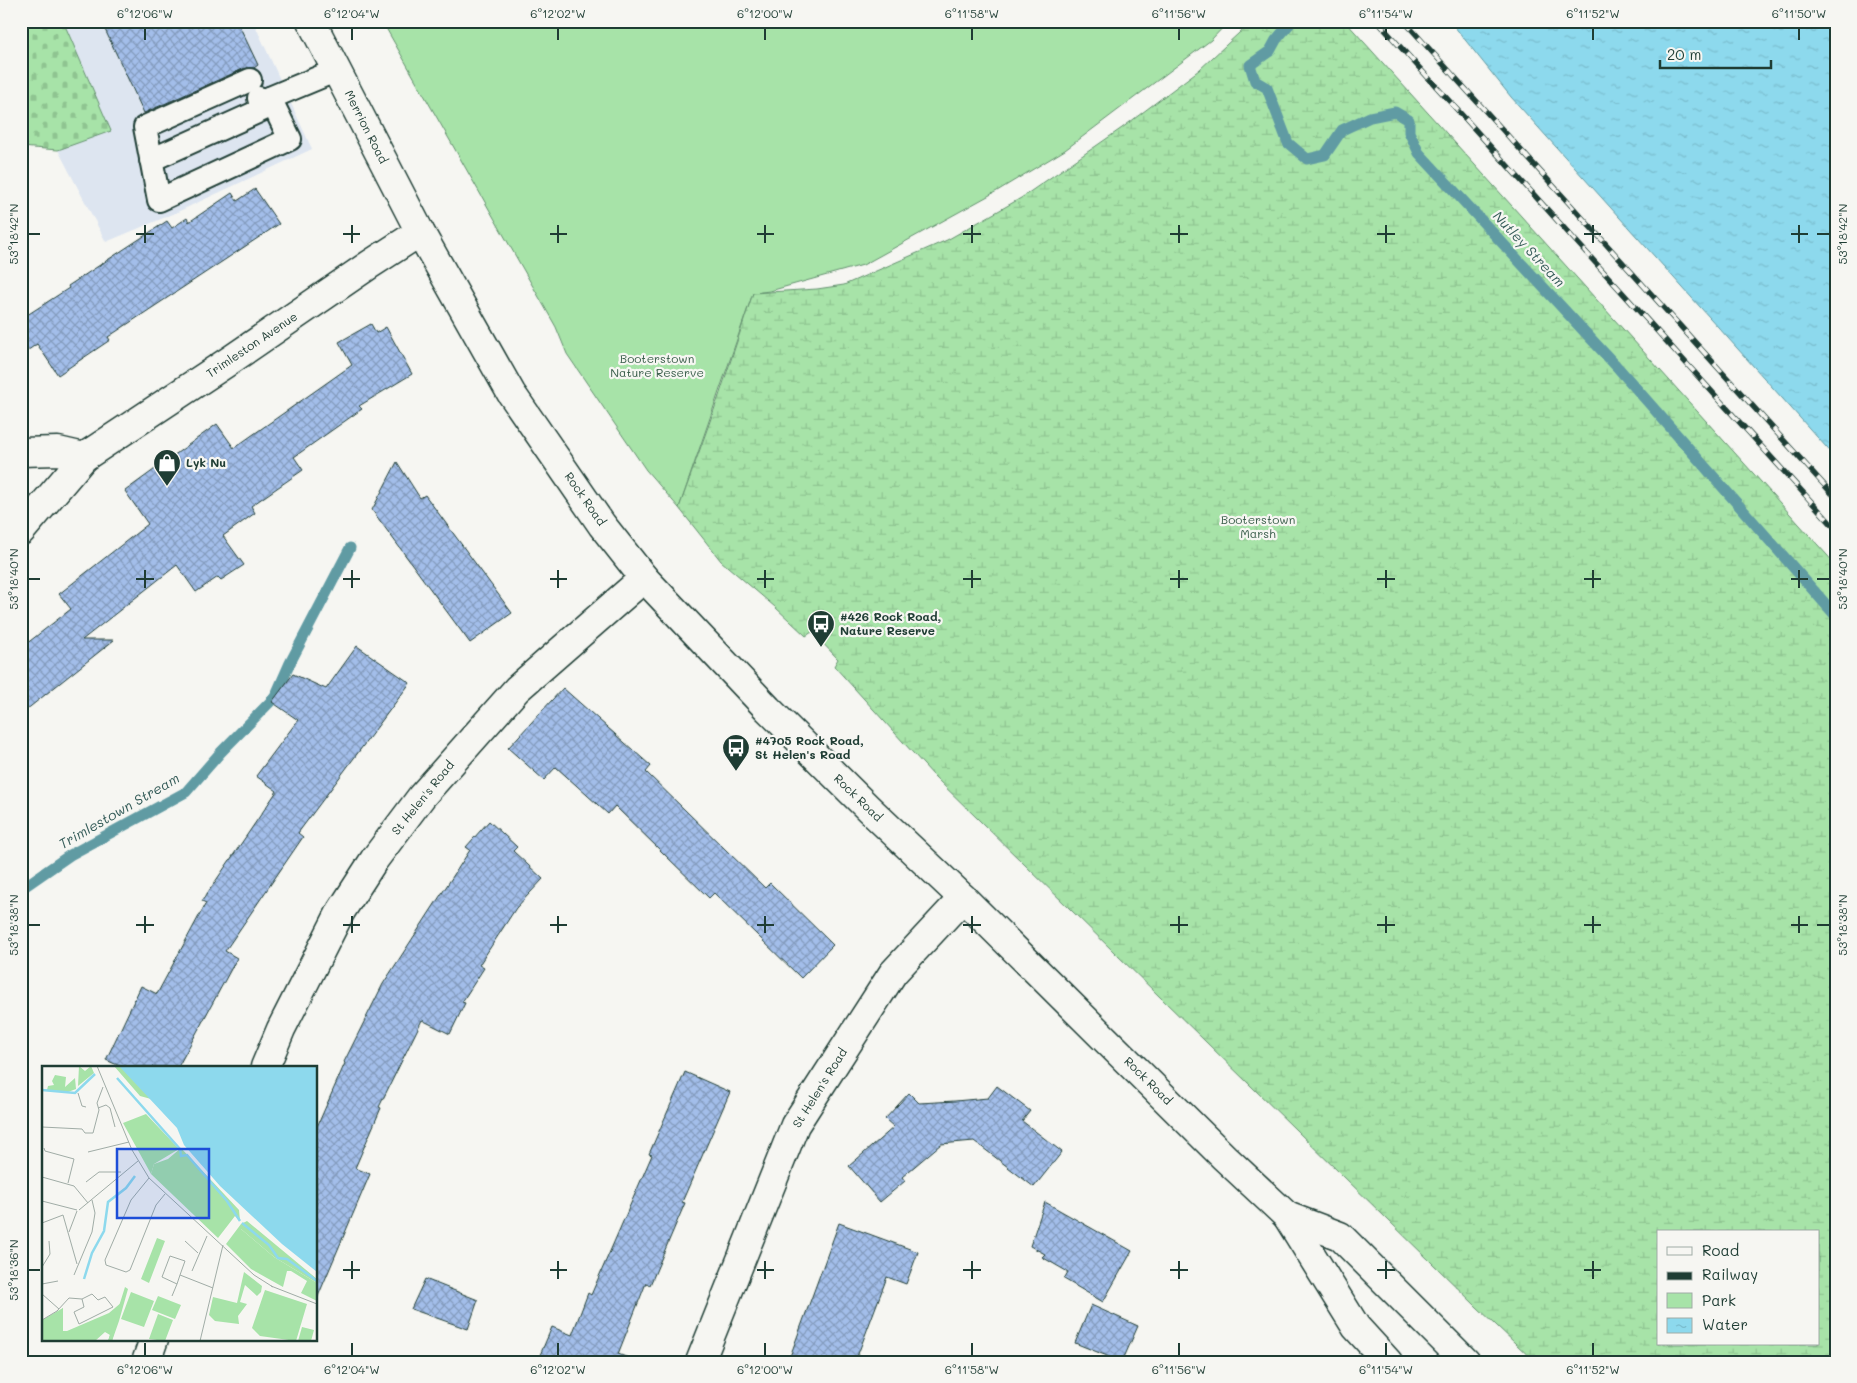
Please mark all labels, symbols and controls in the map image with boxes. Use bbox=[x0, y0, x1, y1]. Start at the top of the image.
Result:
text: 6°12'06"W bbox=[117, 5, 173, 21]
text: 6°12'04"W bbox=[324, 5, 380, 21]
text: 6°12'02"W bbox=[530, 5, 586, 21]
text: 6°12'00"W bbox=[737, 5, 793, 21]
text: 6°11'58"W bbox=[945, 5, 999, 21]
text: 6°11'56"W bbox=[1152, 5, 1206, 21]
text: 6°11'54"W bbox=[1359, 5, 1413, 21]
text: 6°11'52"W bbox=[1566, 5, 1620, 21]
text: 6°11'50"W bbox=[1772, 5, 1826, 21]
scale bar bbox=[1660, 38, 1771, 70]
text: 20 m bbox=[1667, 44, 1701, 64]
street label: Merrion Road bbox=[342, 87, 392, 166]
text: 53°18'42"N bbox=[5, 204, 21, 264]
text: 53°18'42"N bbox=[1834, 204, 1850, 264]
water label: Nutley Stream bbox=[1489, 206, 1570, 291]
street label: Trimleston Avenue bbox=[203, 308, 300, 381]
park label: Booterstown Nature Reserve bbox=[610, 350, 704, 380]
shop icon: Lyk Nu bbox=[152, 448, 182, 487]
place label: Lyk Nu bbox=[186, 454, 226, 470]
street label: Rock Road bbox=[561, 468, 610, 529]
park label: Booterstown Marsh bbox=[1221, 511, 1295, 541]
text: 53°18'40"N bbox=[5, 548, 21, 610]
text: 53°18'40"N bbox=[1834, 548, 1850, 610]
place label: #426 Rock Road, Nature Reserve bbox=[840, 608, 942, 638]
bus stop icon: #426 Rock Road, Nature Reserve bbox=[806, 609, 836, 648]
place label: #4705 Rock Road, St Helen's Road bbox=[755, 732, 864, 762]
bus stop icon: #4705 Rock Road, St Helen's Road bbox=[721, 733, 751, 772]
street label: St Helen's Road bbox=[387, 757, 457, 838]
water label: Trimlestown Stream bbox=[55, 768, 183, 853]
street label: Rock Road bbox=[831, 770, 887, 825]
text: 53°18'38"N bbox=[5, 894, 21, 956]
text: 53°18'38"N bbox=[1834, 894, 1850, 956]
street label: St Helen's Road bbox=[788, 1044, 850, 1130]
street label: Rock Road bbox=[1121, 1053, 1177, 1108]
inset map bbox=[42, 1066, 318, 1340]
legend bbox=[1657, 1230, 1820, 1346]
text: 53°18'36"N bbox=[5, 1239, 21, 1301]
text: Road bbox=[1702, 1240, 1739, 1260]
text: Railway bbox=[1702, 1264, 1758, 1284]
text: Park bbox=[1702, 1290, 1736, 1310]
text: Water bbox=[1702, 1314, 1748, 1334]
text: 6°12'06"W bbox=[117, 1361, 173, 1377]
text: 6°12'04"W bbox=[324, 1361, 380, 1377]
text: 6°12'02"W bbox=[530, 1361, 586, 1377]
text: 6°12'00"W bbox=[737, 1361, 793, 1377]
text: 6°11'58"W bbox=[945, 1361, 999, 1377]
text: 6°11'56"W bbox=[1152, 1361, 1206, 1377]
text: 6°11'54"W bbox=[1359, 1361, 1413, 1377]
text: 6°11'52"W bbox=[1566, 1361, 1620, 1377]

